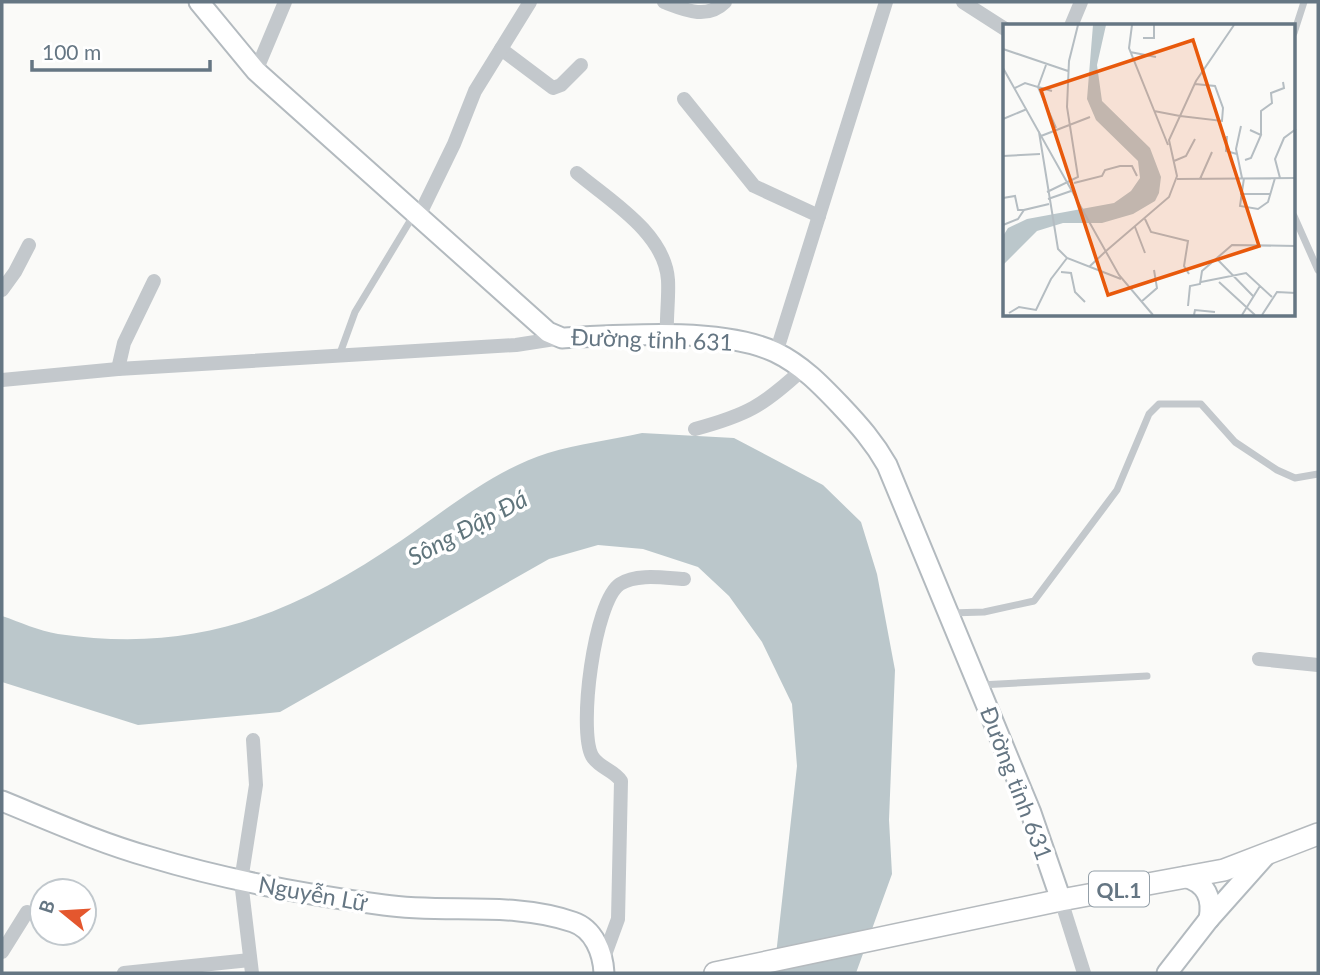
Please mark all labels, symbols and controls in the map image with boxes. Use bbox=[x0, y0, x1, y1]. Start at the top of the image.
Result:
inset map bbox=[1003, 24, 1296, 317]
scale bar bbox=[32, 28, 210, 72]
text: 100 m bbox=[42, 39, 101, 64]
street label: Đường tỉnh 631 bbox=[571, 322, 733, 356]
water label: Sông Đập Đá bbox=[402, 483, 532, 571]
street label: Đường tỉnh 631 bbox=[975, 702, 1059, 864]
street label: Nguyễn Lữ bbox=[256, 870, 370, 916]
road number: QL.1 bbox=[1089, 872, 1149, 906]
north arrow bbox=[28, 877, 98, 947]
text: B bbox=[33, 897, 59, 916]

